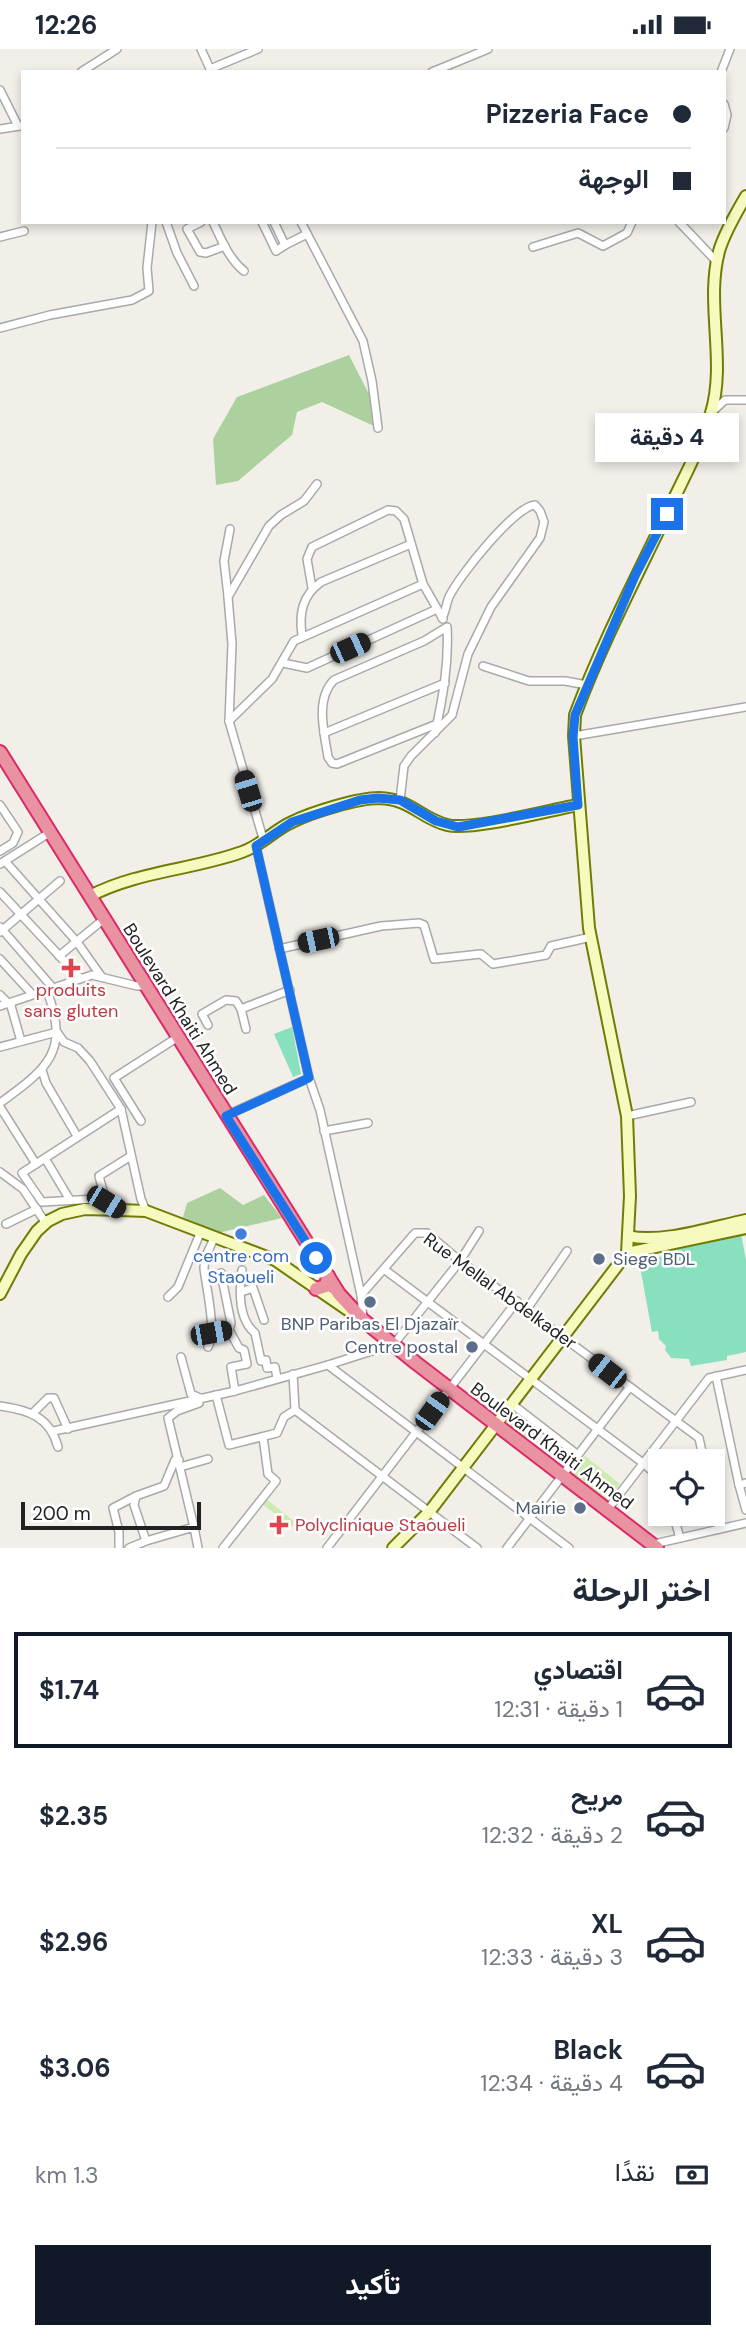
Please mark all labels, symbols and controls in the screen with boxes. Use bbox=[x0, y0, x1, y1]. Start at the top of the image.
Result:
text: 12:26 bbox=[35, 8, 98, 42]
text: Pizzeria Face bbox=[486, 97, 649, 131]
text: الوجهة bbox=[578, 162, 649, 196]
callout: 4 دقيقة bbox=[595, 413, 739, 461]
text: 4 دقيقة bbox=[630, 422, 704, 452]
route end bbox=[651, 498, 683, 530]
car bbox=[327, 630, 374, 666]
car bbox=[232, 768, 265, 814]
street label: Boulevard Khaiti Ahmed bbox=[117, 919, 243, 1099]
car bbox=[296, 925, 341, 955]
marker: produits sans gluten bbox=[63, 960, 79, 976]
place label: produits sans gluten bbox=[24, 978, 118, 1023]
car bbox=[83, 1182, 130, 1222]
marker: centre com Staoueli bbox=[233, 1226, 249, 1242]
street label: Rue Mellal Abdelkader bbox=[419, 1227, 582, 1355]
route start bbox=[300, 1242, 332, 1274]
place label: centre com Staoueli bbox=[193, 1244, 289, 1289]
place label: Siege BDL bbox=[613, 1247, 695, 1271]
marker: Siege BDL bbox=[591, 1251, 607, 1267]
marker: BNP Paribas El Djazaïr bbox=[362, 1294, 378, 1310]
place label: BNP Paribas El Djazaïr bbox=[281, 1312, 460, 1336]
car bbox=[189, 1319, 234, 1347]
place label: Centre postal bbox=[345, 1335, 458, 1359]
marker: Centre postal bbox=[464, 1339, 480, 1355]
car bbox=[584, 1350, 631, 1392]
street label: Boulevard Khaiti Ahmed bbox=[466, 1377, 638, 1515]
car bbox=[412, 1388, 453, 1434]
map controls bbox=[648, 1449, 725, 1526]
button: locate bbox=[648, 1449, 725, 1526]
place label: Mairie bbox=[516, 1496, 566, 1520]
scale bar bbox=[21, 1499, 201, 1531]
marker: Mairie bbox=[572, 1500, 588, 1516]
text: 200 m bbox=[32, 1501, 91, 1526]
place label: Polyclinique Staoueli bbox=[295, 1513, 466, 1537]
marker: Polyclinique Staoueli bbox=[269, 1515, 289, 1535]
text: اختر الرحلة bbox=[572, 1569, 711, 1611]
text: اقتصادي bbox=[534, 1653, 623, 1687]
icon: car bbox=[644, 1659, 707, 1722]
text: $1.74 bbox=[39, 1673, 99, 1707]
text: 1 دقيقة · 12:31 bbox=[494, 1694, 623, 1724]
text: مريح bbox=[571, 1779, 623, 1813]
icon: car bbox=[644, 1785, 707, 1848]
text: $2.35 bbox=[39, 1799, 108, 1833]
text: 2 دقيقة · 12:32 bbox=[482, 1820, 623, 1850]
text: XL bbox=[591, 1907, 623, 1941]
icon: car bbox=[644, 1911, 707, 1974]
text: $2.96 bbox=[39, 1925, 108, 1959]
text: 3 دقيقة · 12:33 bbox=[481, 1942, 623, 1972]
text: Black bbox=[553, 2033, 623, 2067]
icon: car bbox=[644, 2037, 707, 2100]
text: $3.06 bbox=[39, 2051, 111, 2085]
text: 4 دقيقة · 12:34 bbox=[480, 2068, 623, 2098]
text: نقدًا bbox=[615, 2155, 655, 2189]
icon: cash bbox=[673, 2156, 711, 2194]
text: 1.3 km bbox=[35, 2160, 99, 2190]
button: تأكيد bbox=[35, 2245, 711, 2325]

